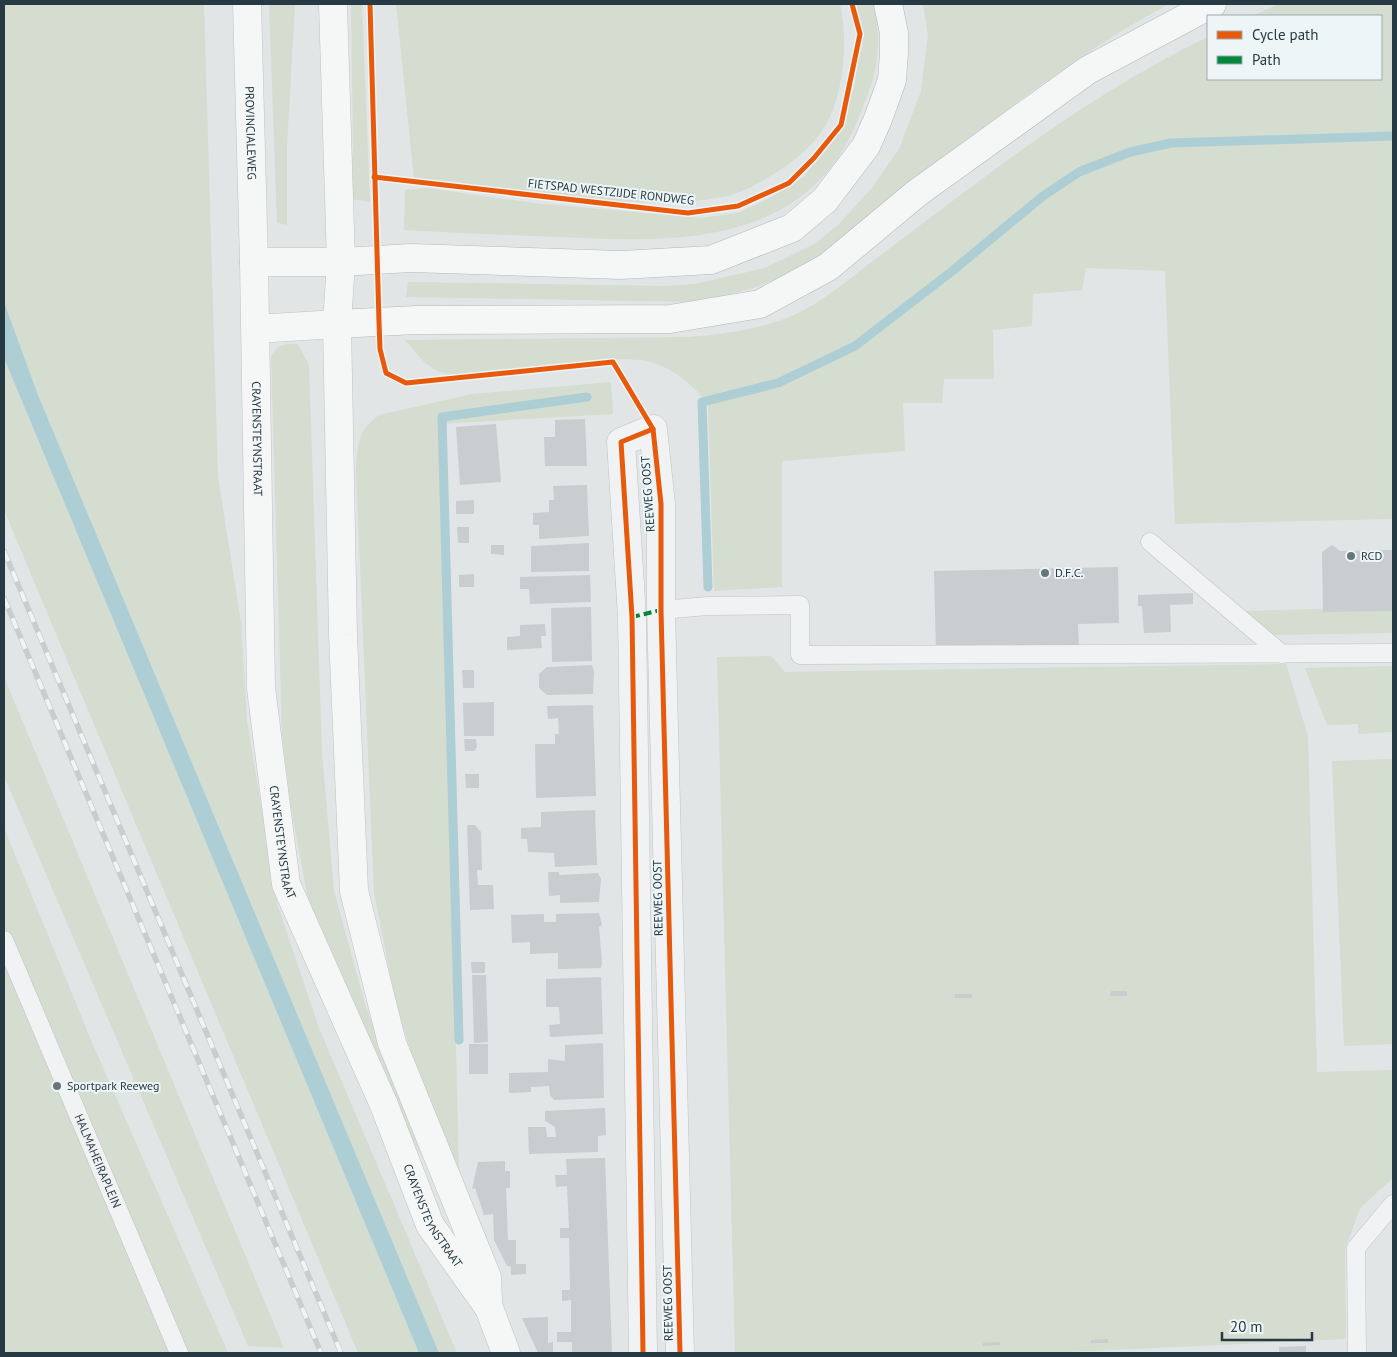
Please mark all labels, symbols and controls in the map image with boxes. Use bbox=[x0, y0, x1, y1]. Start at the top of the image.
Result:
legend bbox=[1207, 15, 1382, 80]
text: Cycle path bbox=[1252, 25, 1318, 44]
text: Path bbox=[1252, 50, 1281, 69]
street label: PROVINCIALEWEG bbox=[242, 86, 260, 180]
street label: FIETSPAD WESTZIJDE RONDWEG bbox=[527, 175, 695, 208]
street label: CRAYENSTEYNSTRAAT bbox=[249, 381, 266, 497]
street label: REEWEG OOST bbox=[637, 455, 658, 533]
place label: RCD bbox=[1361, 548, 1382, 563]
marker: RCD bbox=[1345, 550, 1357, 562]
place label: D.F.C. bbox=[1055, 565, 1083, 580]
marker: D.F.C. bbox=[1039, 567, 1051, 579]
street label: CRAYENSTEYNSTRAAT bbox=[266, 784, 300, 902]
street label: REEWEG OOST bbox=[649, 859, 666, 936]
place label: Sportpark Reeweg bbox=[67, 1078, 160, 1093]
marker: Sportpark Reeweg bbox=[51, 1080, 63, 1092]
street label: HALMAHEIRAPLEIN bbox=[72, 1112, 125, 1210]
street label: CRAYENSTEYNSTRAAT bbox=[400, 1162, 466, 1271]
street label: REEWEG OOST bbox=[659, 1264, 676, 1341]
scale bar bbox=[1222, 1310, 1312, 1342]
text: 20 m bbox=[1230, 1317, 1263, 1336]

